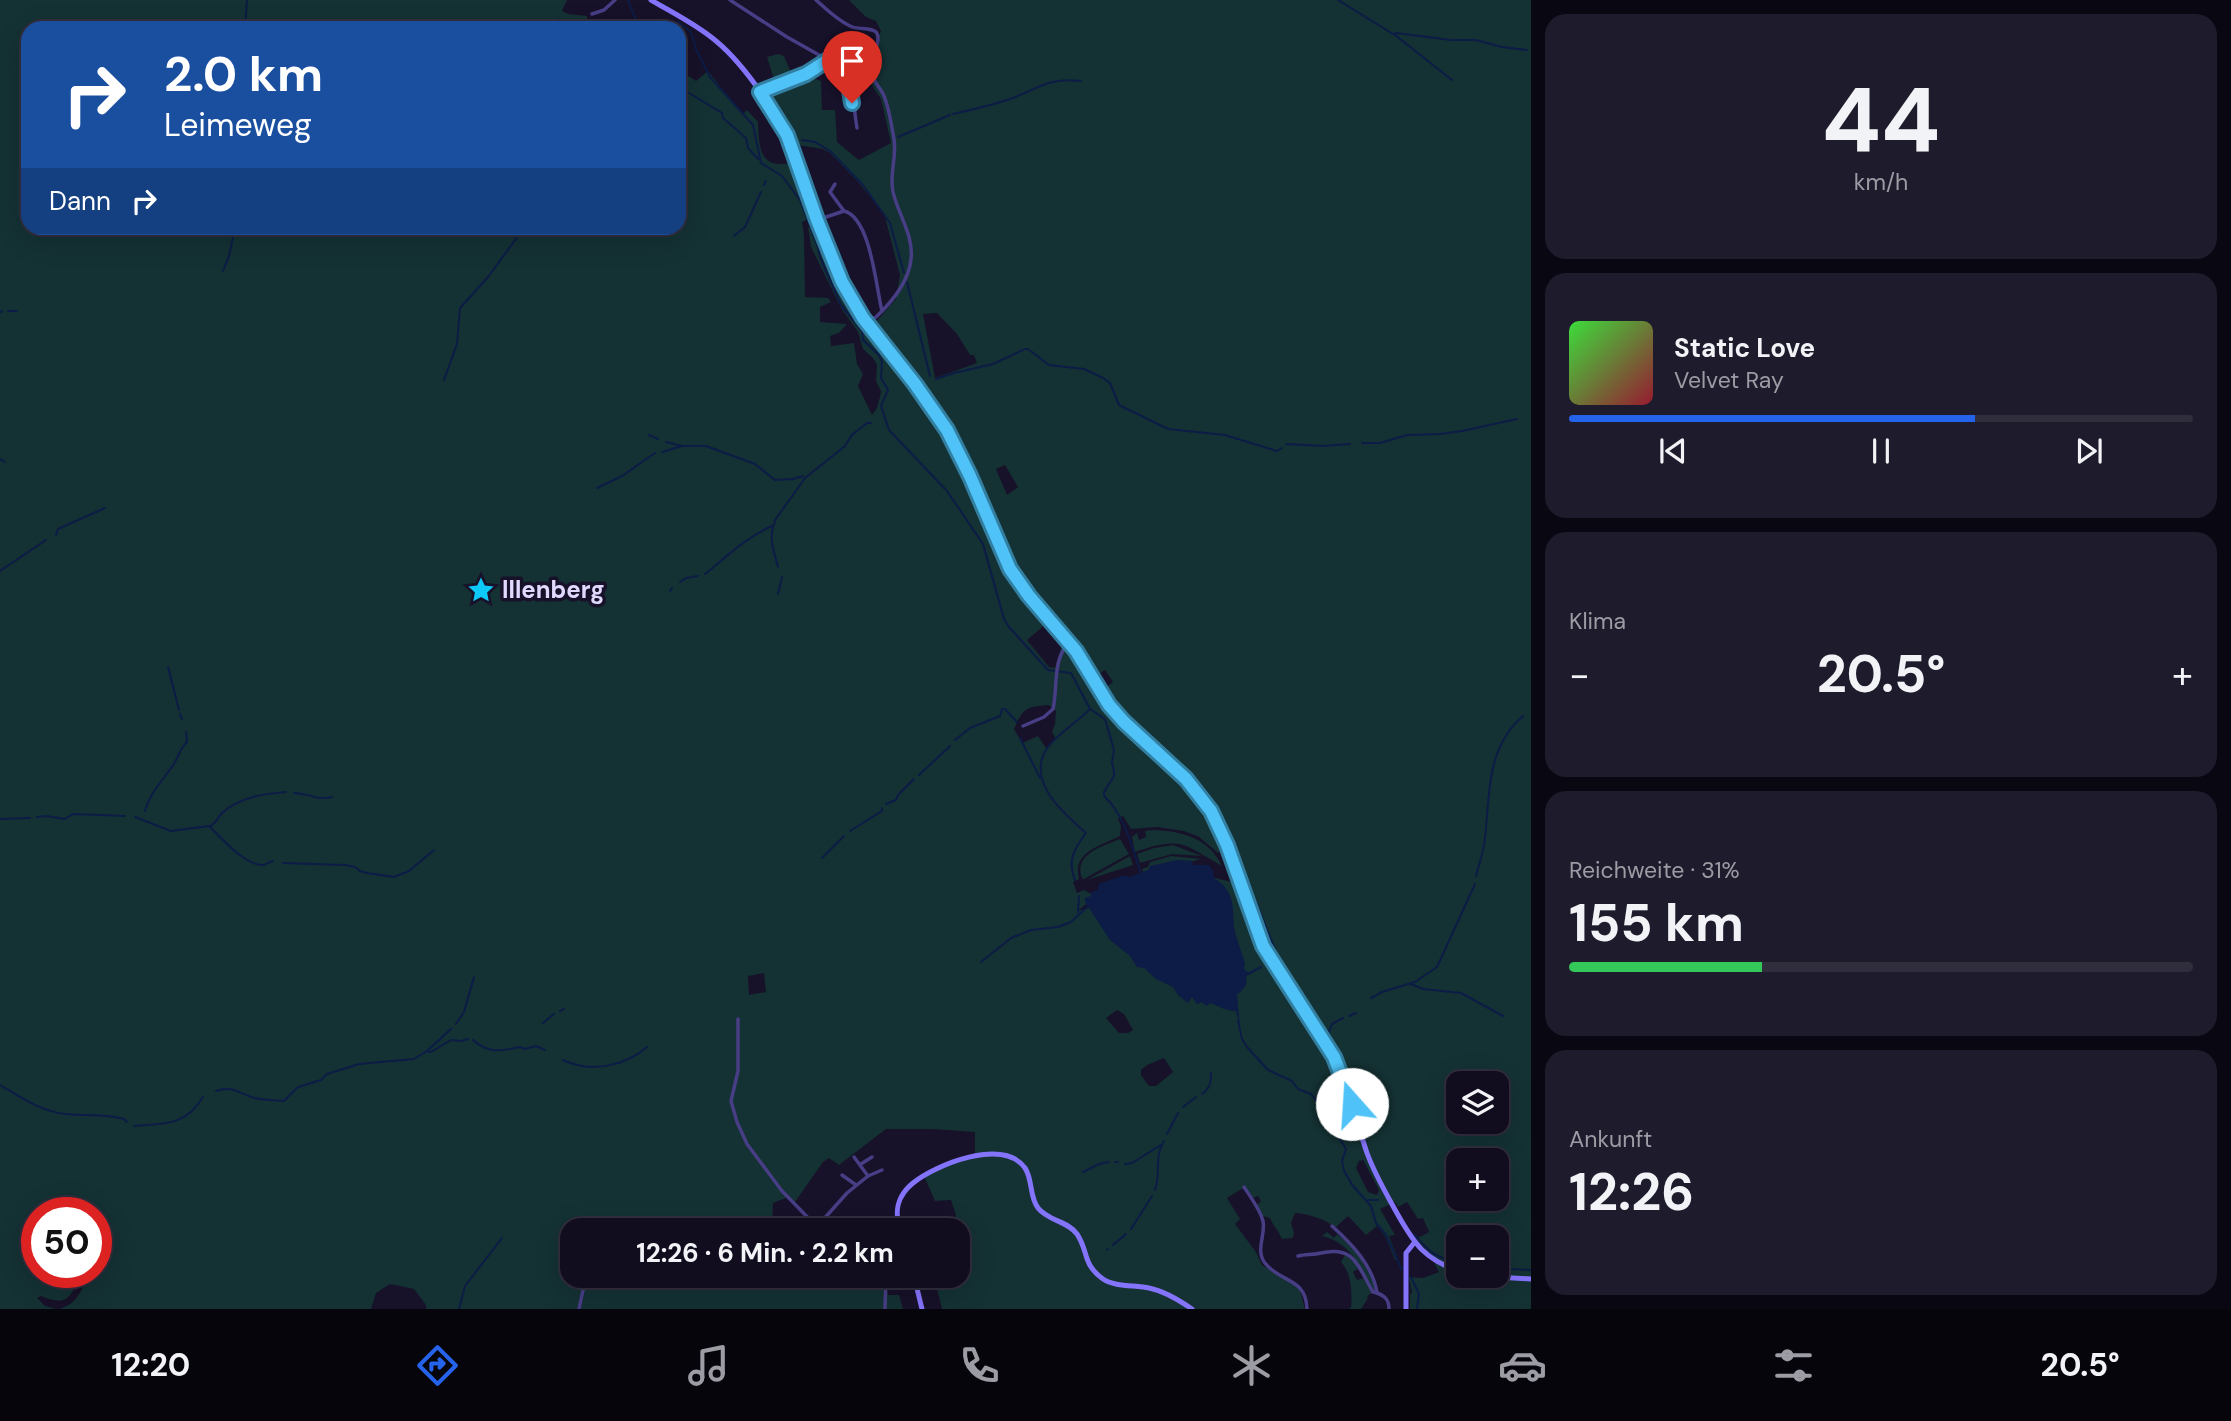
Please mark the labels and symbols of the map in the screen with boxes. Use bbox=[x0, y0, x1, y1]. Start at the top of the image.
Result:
pin bbox=[822, 31, 882, 103]
place label: Illenberg bbox=[502, 574, 605, 605]
place icon: Illenberg bbox=[466, 575, 496, 605]
position arrow bbox=[1315, 1067, 1389, 1141]
speed limit sign: 50 bbox=[21, 1197, 112, 1288]

